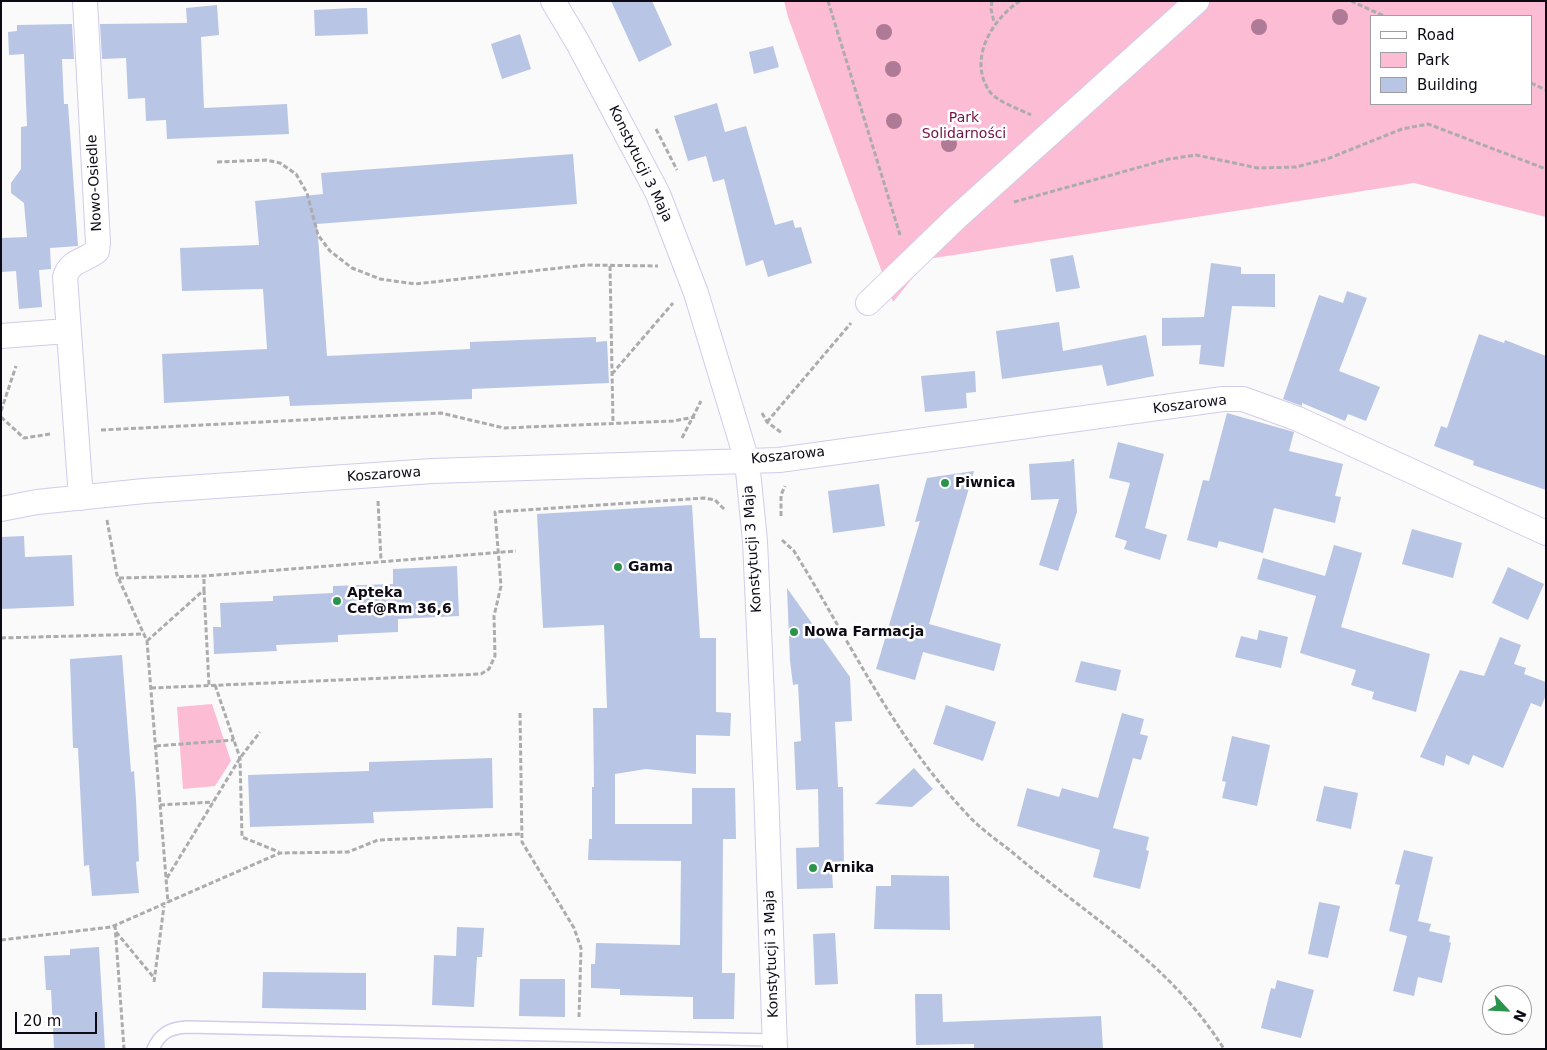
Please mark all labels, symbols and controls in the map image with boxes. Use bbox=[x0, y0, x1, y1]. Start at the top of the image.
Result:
legend bbox=[1370, 15, 1532, 105]
text: Road bbox=[1417, 26, 1455, 44]
text: Park bbox=[1417, 51, 1449, 69]
text: Building bbox=[1417, 76, 1478, 94]
street label: Konstytucji 3 Maja bbox=[604, 103, 676, 225]
park label: Park Solidarności bbox=[922, 110, 1006, 142]
street label: Nowo-Osiedle bbox=[84, 134, 106, 232]
street label: Koszarowa bbox=[1152, 392, 1228, 418]
street label: Koszarowa bbox=[750, 444, 826, 468]
street label: Koszarowa bbox=[346, 464, 422, 486]
place label: Piwnica bbox=[955, 475, 1016, 491]
marker: Piwnica bbox=[939, 477, 951, 489]
street label: Konstytucji 3 Maja bbox=[740, 485, 766, 613]
place label: Gama bbox=[628, 559, 673, 575]
marker: Gama bbox=[612, 561, 624, 573]
place label: Apteka Cef@Rm 36,6 bbox=[347, 585, 452, 618]
marker: Apteka Cef@Rm 36,6 bbox=[331, 595, 343, 607]
place label: Nowa Farmacja bbox=[804, 624, 924, 640]
marker: Nowa Farmacja bbox=[788, 626, 800, 638]
place label: Arnika bbox=[823, 860, 874, 876]
marker: Arnika bbox=[807, 862, 819, 874]
street label: Konstytucji 3 Maja bbox=[761, 890, 783, 1018]
north arrow bbox=[1482, 985, 1532, 1035]
scale bar bbox=[18, 1002, 100, 1034]
text: N bbox=[1510, 1007, 1529, 1025]
text: 20 m bbox=[23, 1012, 61, 1030]

